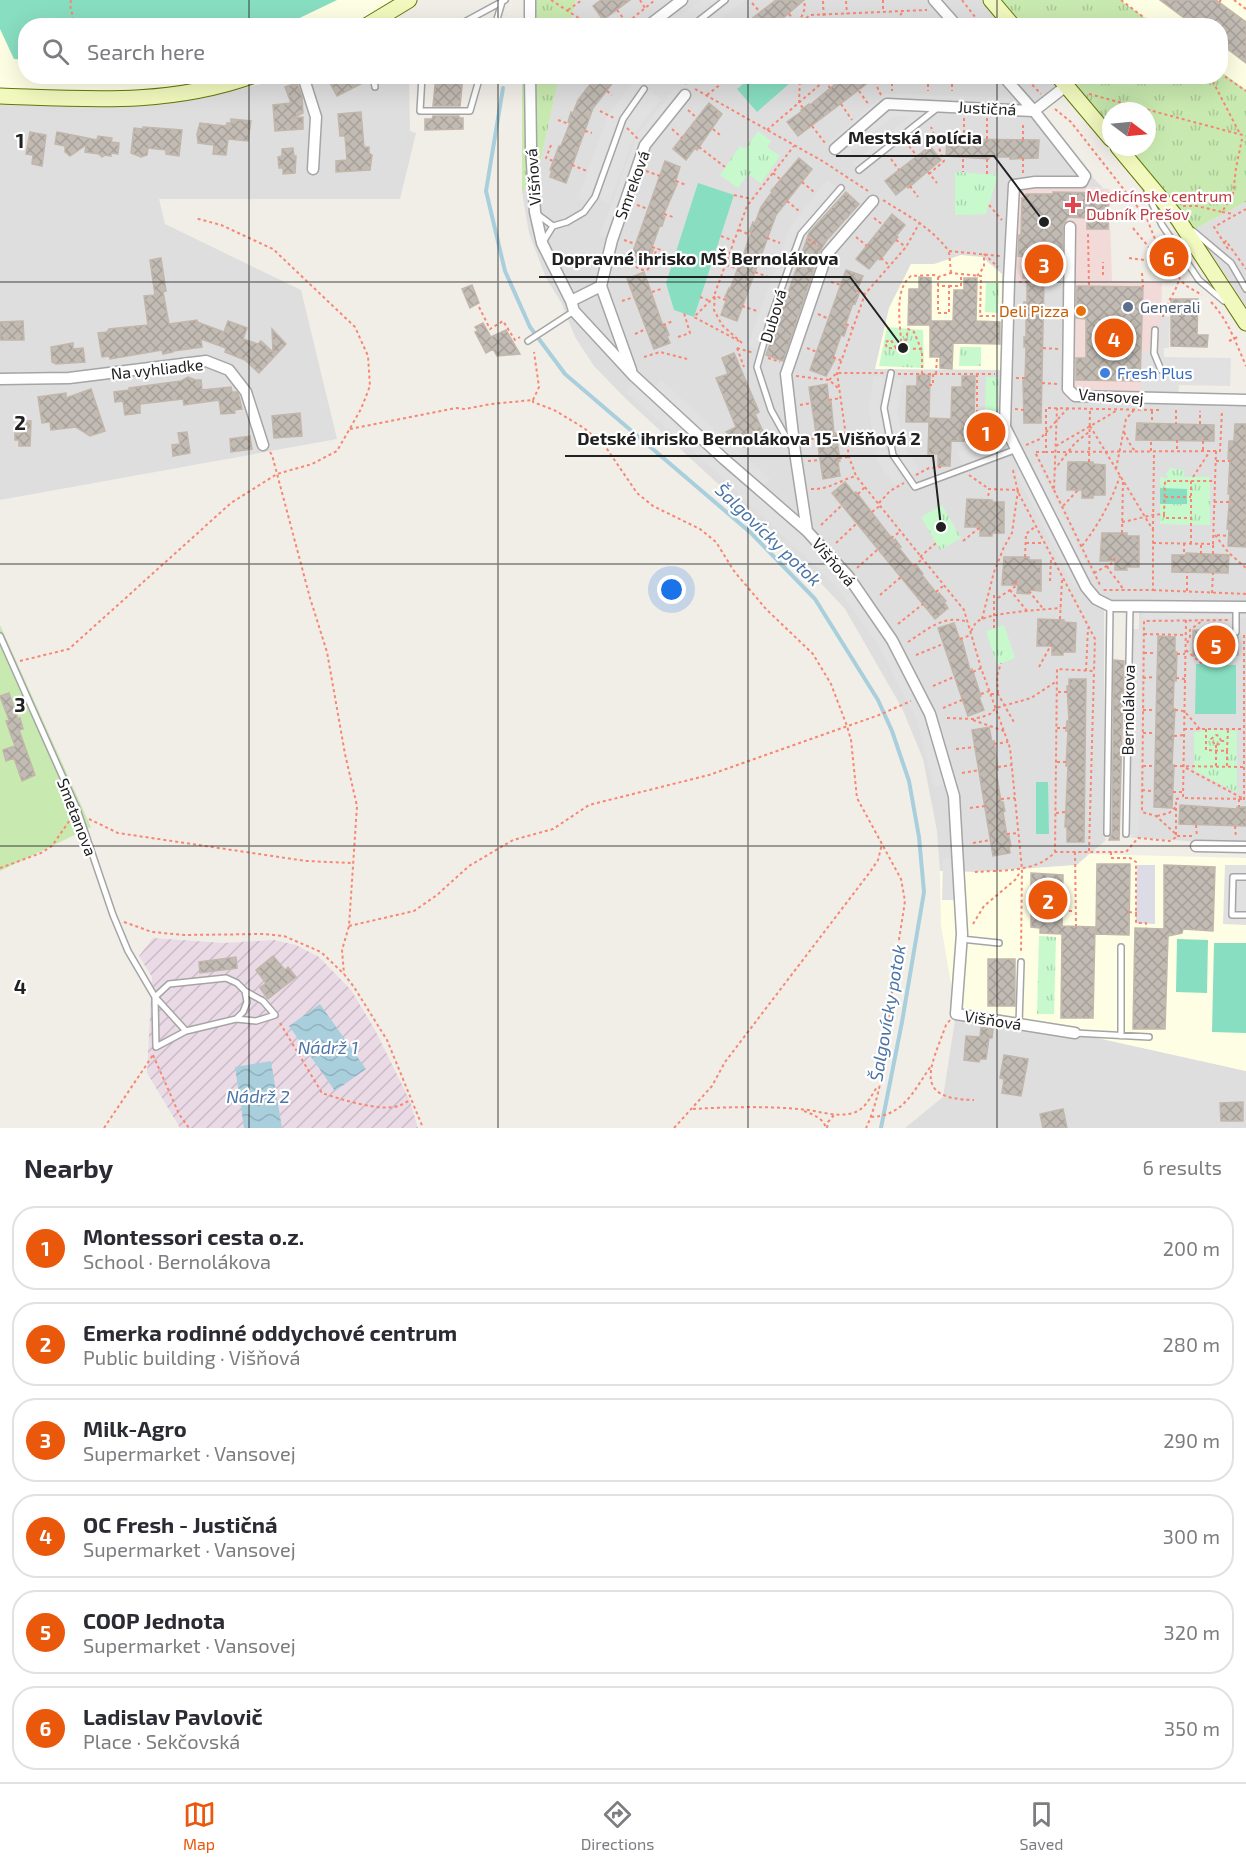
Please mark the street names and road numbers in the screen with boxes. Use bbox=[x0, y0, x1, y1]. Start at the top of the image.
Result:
street label: Justičná bbox=[957, 96, 1017, 119]
street label: Višňová bbox=[521, 148, 544, 206]
street label: Smreková bbox=[610, 148, 653, 222]
street label: Dubová bbox=[755, 287, 790, 345]
street label: Na vyhliadke bbox=[110, 354, 204, 383]
street label: Vansovej bbox=[1078, 384, 1144, 408]
street label: Višňová bbox=[809, 534, 860, 590]
street label: Bernolákova bbox=[1117, 664, 1138, 756]
street label: Smetanova bbox=[54, 775, 101, 858]
street label: Višňová bbox=[963, 1006, 1023, 1033]

